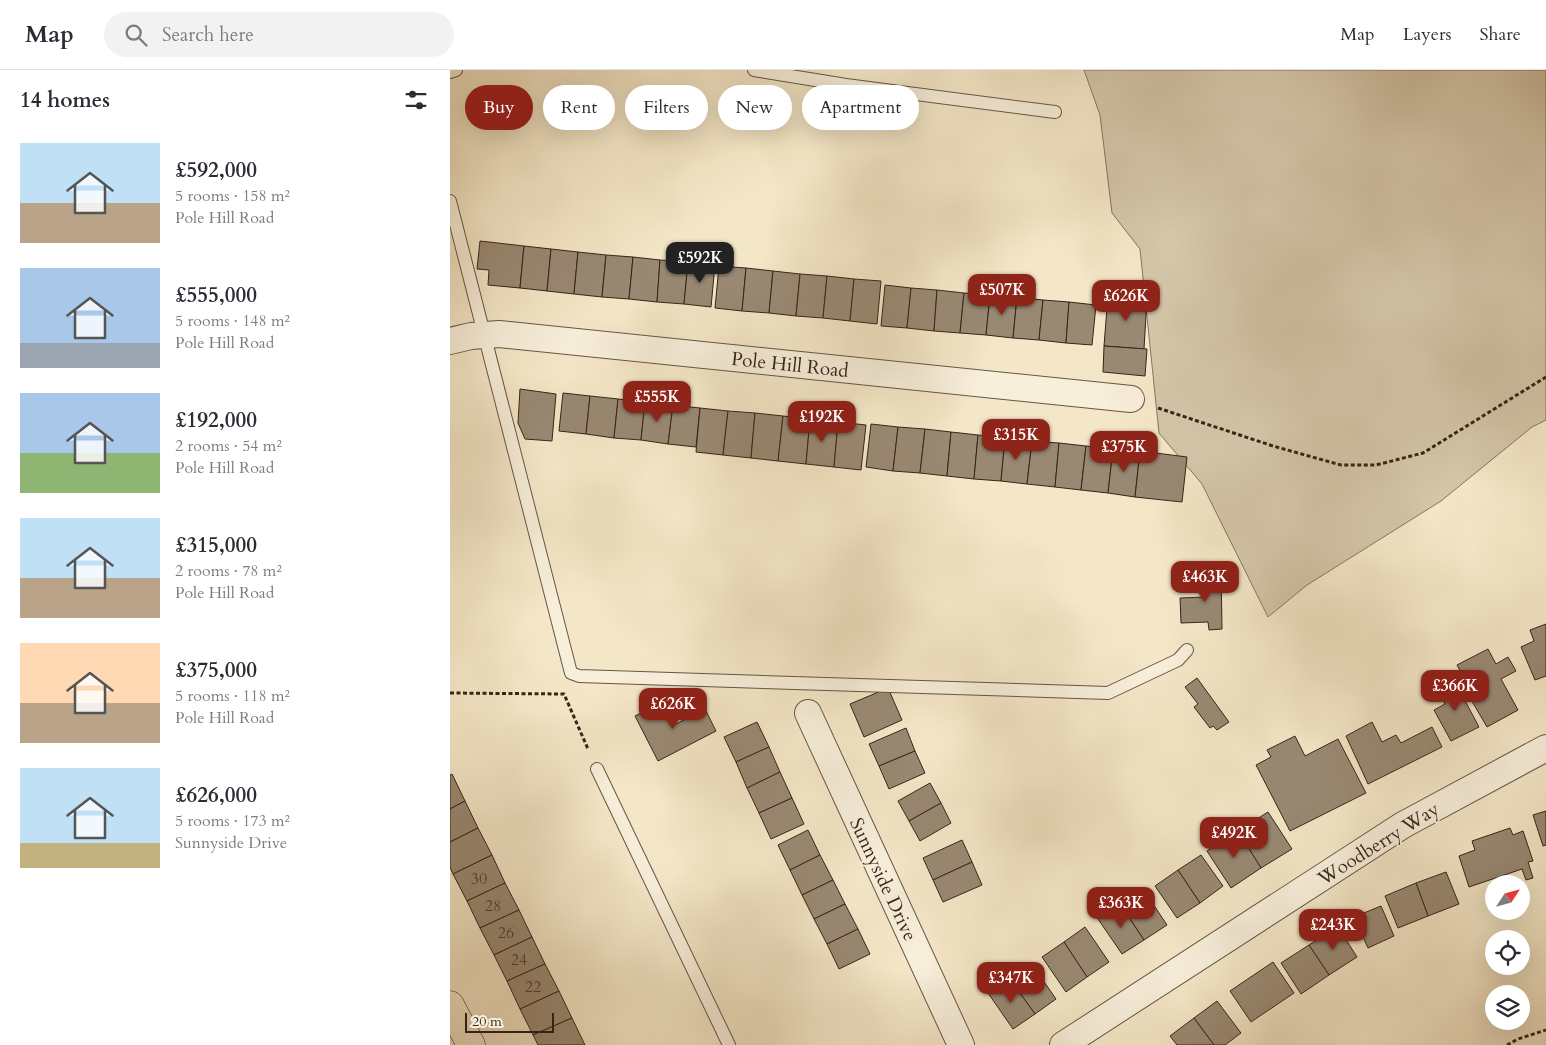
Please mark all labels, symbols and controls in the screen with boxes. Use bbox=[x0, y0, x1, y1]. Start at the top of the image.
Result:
search box bbox=[104, 12, 454, 57]
text: Map bbox=[25, 18, 74, 51]
icon: search bbox=[122, 21, 150, 49]
text: Search here bbox=[162, 22, 254, 48]
text: Map bbox=[1340, 22, 1375, 47]
text: Layers bbox=[1403, 22, 1452, 47]
text: Share bbox=[1480, 22, 1521, 47]
chip: Buy bbox=[465, 85, 533, 130]
chip: Rent bbox=[543, 85, 615, 130]
chip: Filters bbox=[625, 85, 708, 130]
chip: New bbox=[718, 85, 792, 130]
chip: Apartment bbox=[802, 85, 919, 130]
text: 14 homes bbox=[20, 86, 110, 115]
icon: filters bbox=[402, 86, 430, 114]
text: £592,000 bbox=[175, 156, 257, 185]
icon: home bbox=[60, 163, 120, 223]
text: 5 rooms · 158 m² bbox=[175, 185, 290, 207]
text: Pole Hill Road bbox=[175, 207, 274, 229]
pin: £592K bbox=[665, 242, 735, 284]
text: £592K bbox=[677, 247, 723, 269]
pin: £507K bbox=[967, 274, 1037, 316]
text: £507K bbox=[979, 279, 1025, 301]
pin: £626K bbox=[1091, 280, 1161, 322]
text: £555,000 bbox=[175, 281, 257, 310]
text: £626K bbox=[1103, 285, 1149, 307]
icon: home bbox=[60, 288, 120, 348]
text: 5 rooms · 148 m² bbox=[175, 310, 290, 332]
text: Pole Hill Road bbox=[175, 332, 274, 354]
street label: Pole Hill Road bbox=[730, 346, 850, 384]
pin: £555K bbox=[622, 380, 692, 423]
text: £555K bbox=[634, 386, 680, 408]
pin: £192K bbox=[787, 400, 857, 443]
text: £192,000 bbox=[175, 406, 257, 435]
text: £192K bbox=[799, 406, 845, 428]
icon: home bbox=[60, 413, 120, 473]
pin: £315K bbox=[981, 418, 1051, 461]
text: £315K bbox=[993, 424, 1039, 446]
pin: £375K bbox=[1089, 430, 1159, 473]
text: 2 rooms · 54 m² bbox=[175, 435, 282, 457]
text: £375K bbox=[1101, 436, 1147, 458]
text: Pole Hill Road bbox=[175, 457, 274, 479]
text: £315,000 bbox=[175, 531, 257, 560]
icon: home bbox=[60, 538, 120, 598]
text: 2 rooms · 78 m² bbox=[175, 560, 282, 582]
pin: £463K bbox=[1170, 560, 1240, 603]
text: £463K bbox=[1182, 566, 1228, 588]
text: Pole Hill Road bbox=[175, 582, 274, 604]
text: £375,000 bbox=[175, 656, 257, 685]
icon: home bbox=[60, 663, 120, 723]
pin: £366K bbox=[1420, 670, 1490, 712]
text: £366K bbox=[1432, 675, 1478, 697]
text: 5 rooms · 118 m² bbox=[175, 685, 290, 707]
pin: £626K bbox=[638, 688, 708, 730]
text: £626K bbox=[650, 693, 696, 715]
text: Pole Hill Road bbox=[175, 707, 274, 729]
text: £626,000 bbox=[175, 781, 257, 810]
icon: home bbox=[60, 788, 120, 848]
street label: Woodberry Way bbox=[1312, 796, 1444, 892]
text: 5 rooms · 173 m² bbox=[175, 810, 290, 832]
street label: Sunnyside Drive bbox=[843, 814, 923, 945]
pin: £492K bbox=[1199, 816, 1269, 859]
text: £492K bbox=[1211, 822, 1257, 844]
text: Sunnyside Drive bbox=[175, 832, 287, 854]
house number: 30 bbox=[471, 868, 487, 890]
north arrow bbox=[1485, 875, 1530, 920]
map controls bbox=[1485, 875, 1530, 1030]
pin: £363K bbox=[1086, 886, 1156, 929]
text: £363K bbox=[1098, 892, 1144, 914]
house number: 28 bbox=[485, 895, 501, 917]
pin: £243K bbox=[1298, 908, 1368, 951]
text: £243K bbox=[1310, 914, 1356, 936]
house number: 26 bbox=[498, 922, 514, 944]
button: locate bbox=[1485, 930, 1530, 975]
house number: 24 bbox=[511, 949, 527, 971]
pin: £347K bbox=[976, 962, 1046, 1004]
text: £347K bbox=[988, 967, 1034, 989]
house number: 22 bbox=[525, 976, 541, 998]
button: layers bbox=[1485, 985, 1530, 1030]
scale bar bbox=[465, 1010, 554, 1033]
text: 20 m bbox=[472, 1012, 502, 1031]

